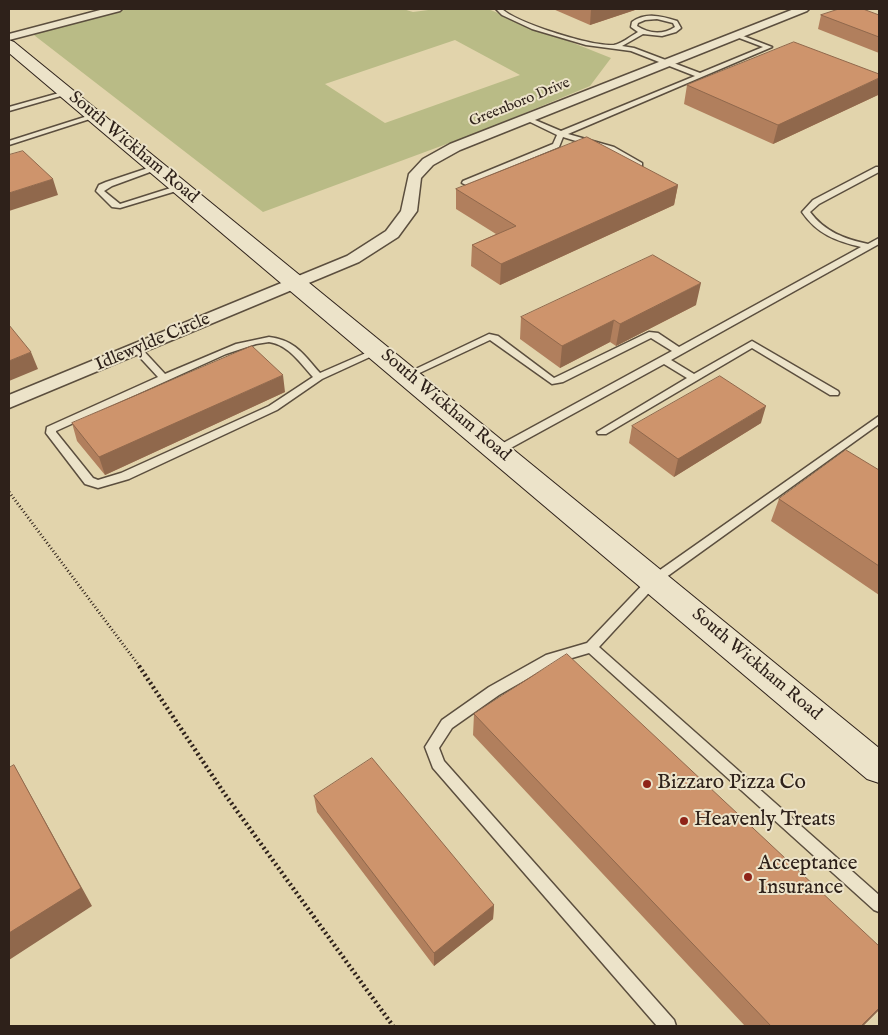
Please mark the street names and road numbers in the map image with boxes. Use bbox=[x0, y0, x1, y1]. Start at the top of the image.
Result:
street label: Greenboro Drive bbox=[467, 75, 573, 131]
street label: South Wickham Road bbox=[64, 87, 202, 209]
street label: Idlewylde Circle bbox=[92, 309, 214, 377]
street label: South Wickham Road bbox=[376, 345, 514, 467]
street label: South Wickham Road bbox=[687, 604, 825, 726]

